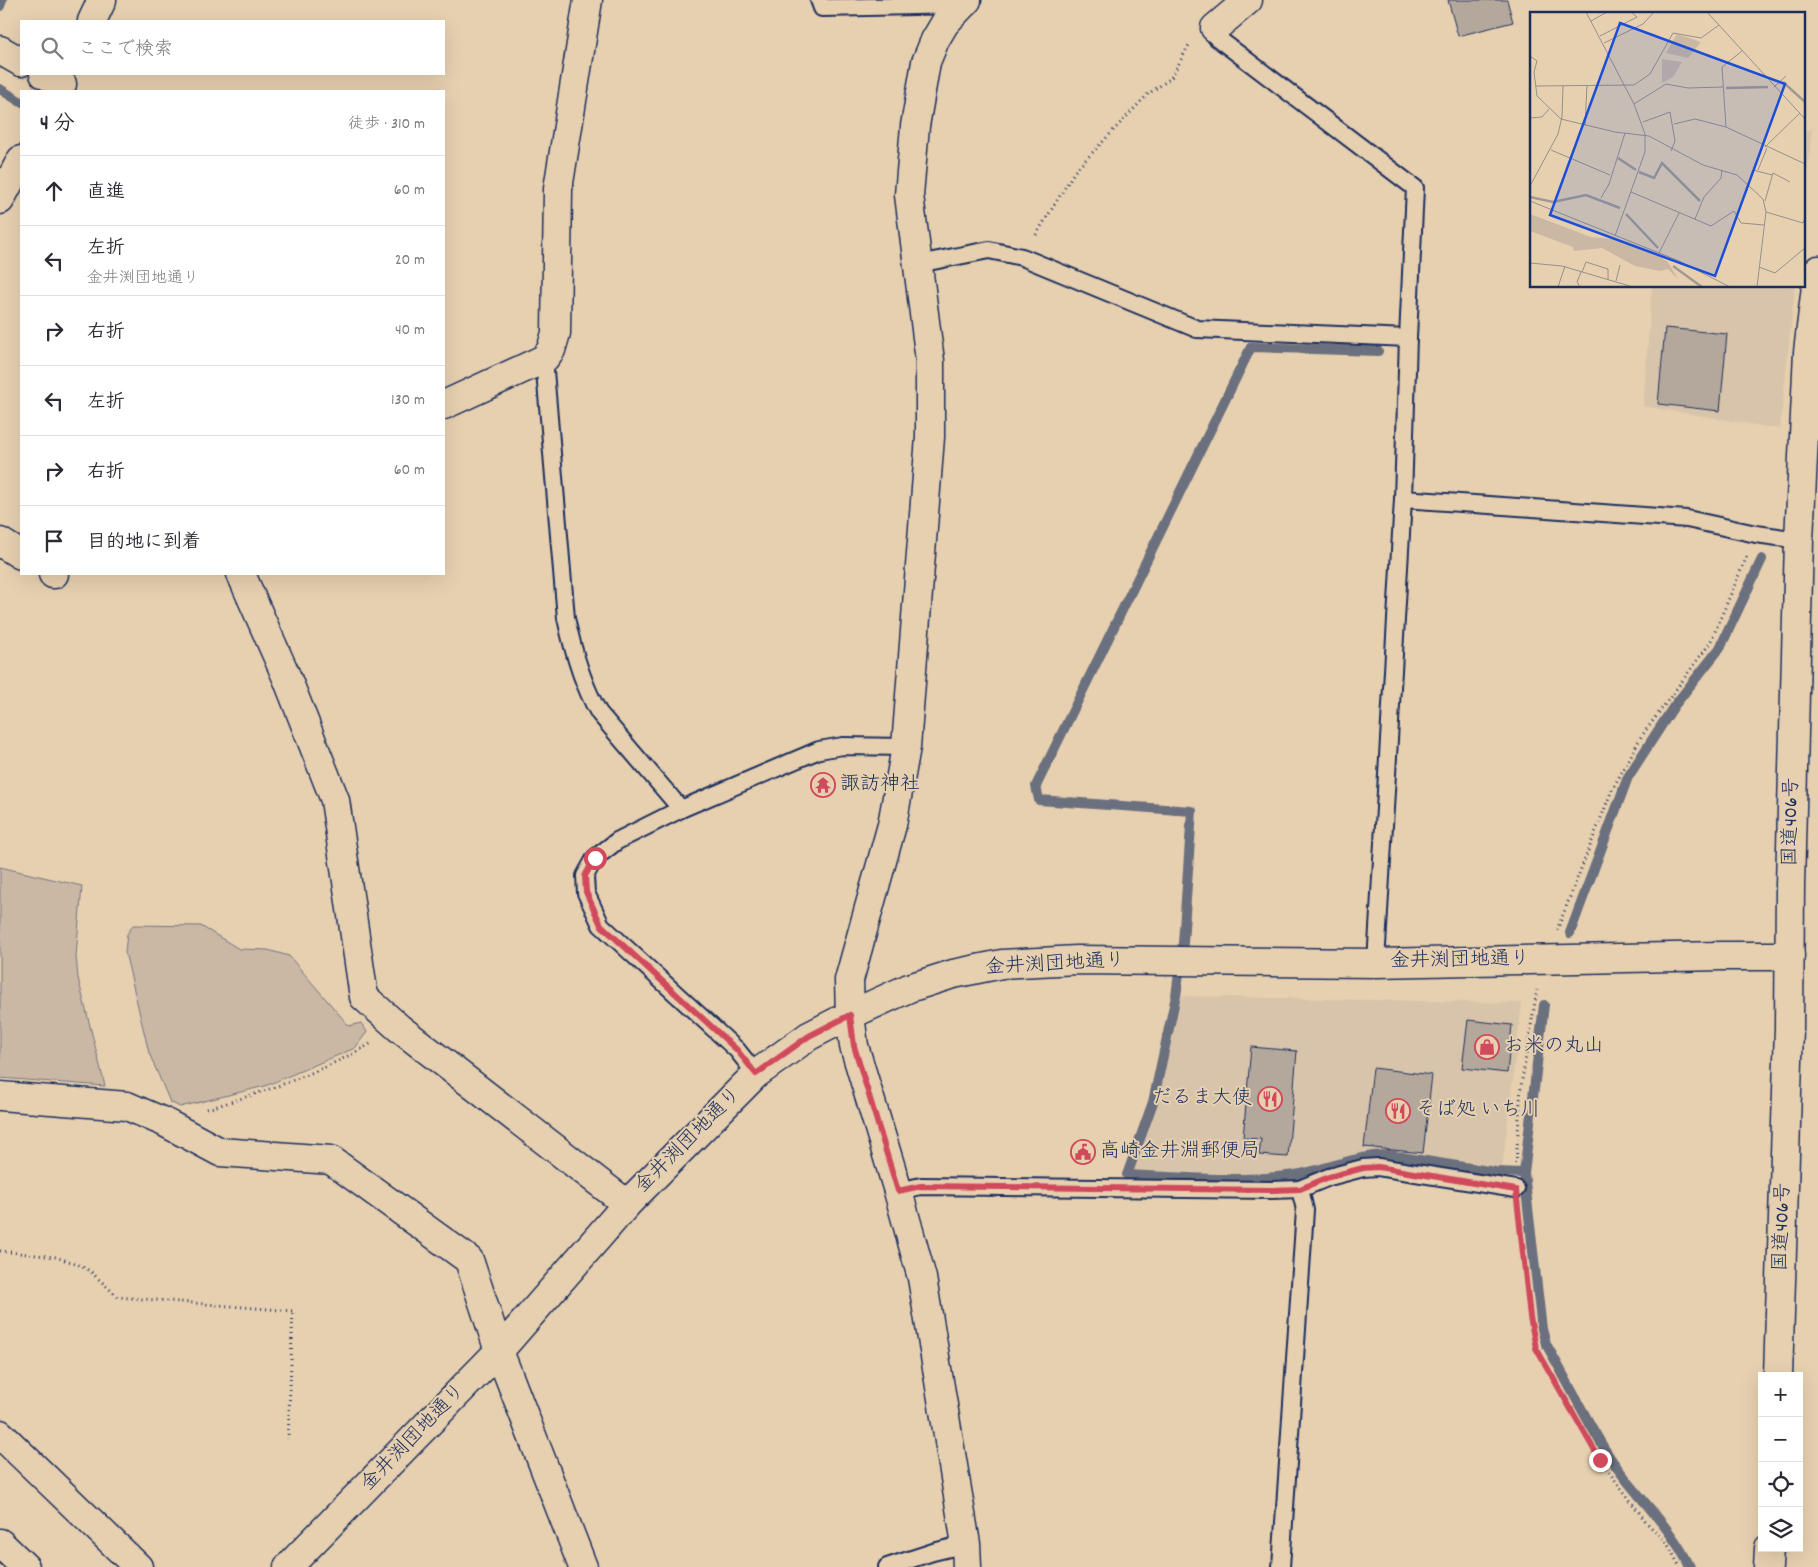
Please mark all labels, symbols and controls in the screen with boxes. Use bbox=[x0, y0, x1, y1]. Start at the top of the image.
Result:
inset map bbox=[1530, 12, 1806, 288]
search box bbox=[20, 20, 445, 75]
icon: search bbox=[38, 34, 66, 62]
text: ここで検索 bbox=[78, 37, 173, 64]
text: 4 分 bbox=[40, 110, 75, 140]
text: 徒歩 · 310 m bbox=[348, 113, 425, 136]
icon: ahead bbox=[40, 177, 68, 205]
text: 60 m bbox=[394, 179, 425, 202]
text: 直進 bbox=[87, 180, 125, 207]
text: 左折 bbox=[87, 236, 125, 263]
icon: left bbox=[40, 247, 68, 275]
text: 20 m bbox=[395, 249, 425, 272]
text: 金井渕団地通り bbox=[87, 267, 199, 290]
icon: right bbox=[40, 317, 68, 345]
text: 40 m bbox=[395, 319, 425, 342]
text: 右折 bbox=[87, 320, 125, 347]
icon: left bbox=[40, 387, 68, 415]
text: 130 m bbox=[391, 389, 425, 412]
text: 左折 bbox=[87, 390, 125, 417]
icon: right bbox=[40, 457, 68, 485]
text: 60 m bbox=[394, 459, 425, 482]
text: 右折 bbox=[87, 460, 125, 487]
icon: arrive bbox=[40, 527, 68, 555]
text: 目的地に到着 bbox=[87, 530, 201, 557]
place label: 諏訪神社 bbox=[840, 771, 920, 799]
temple icon: 諏訪神社 bbox=[810, 772, 836, 798]
street label: 国道406号 bbox=[1777, 777, 1807, 867]
route start bbox=[584, 847, 607, 870]
street label: 金井渕団地通り bbox=[1390, 946, 1530, 976]
street label: 金井渕団地通り bbox=[984, 947, 1126, 983]
place label: お米の丸山 bbox=[1504, 1033, 1604, 1061]
shop icon: お米の丸山 bbox=[1474, 1034, 1500, 1060]
street label: 金井渕団地通り bbox=[630, 1082, 748, 1200]
place label: だるま大使 bbox=[1152, 1085, 1252, 1113]
restaurant icon: だるま大使 bbox=[1257, 1086, 1283, 1112]
place label: そば処 いち川 bbox=[1416, 1097, 1541, 1125]
restaurant icon: そば処 いち川 bbox=[1385, 1098, 1411, 1124]
place label: 高崎金井淵郵便局 bbox=[1100, 1138, 1260, 1166]
public building icon: 高崎金井淵郵便局 bbox=[1070, 1139, 1096, 1165]
street label: 国道406号 bbox=[1767, 1182, 1799, 1272]
map controls bbox=[1758, 1372, 1803, 1552]
button: + bbox=[1758, 1372, 1803, 1417]
street label: 金井渕団地通り bbox=[355, 1378, 473, 1498]
button: − bbox=[1758, 1417, 1803, 1462]
route end bbox=[1589, 1449, 1612, 1472]
button: locate bbox=[1758, 1462, 1803, 1507]
button: layers bbox=[1758, 1507, 1803, 1552]

